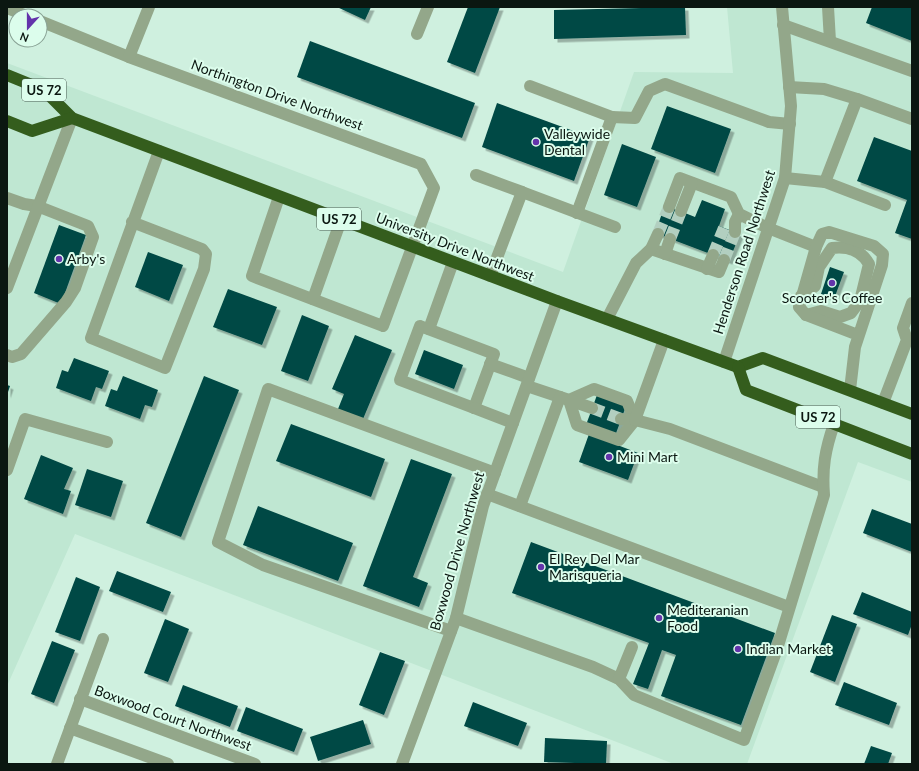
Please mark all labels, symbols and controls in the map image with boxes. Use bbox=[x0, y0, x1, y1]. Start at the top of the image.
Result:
north arrow bbox=[8, 8, 48, 48]
text: N bbox=[18, 30, 31, 45]
street label: Northington Drive Northwest bbox=[189, 55, 365, 134]
road number: US 72 bbox=[22, 79, 66, 101]
place label: Valleywide Dental bbox=[544, 125, 610, 158]
marker: Valleywide Dental bbox=[531, 137, 541, 147]
street label: Henderson Road Northwest bbox=[709, 168, 778, 336]
road number: US 72 bbox=[317, 208, 361, 230]
street label: University Drive Northwest bbox=[374, 208, 537, 285]
place label: Arby's bbox=[67, 250, 105, 267]
marker: Arby's bbox=[54, 254, 64, 264]
marker: Scooter's Coffee bbox=[827, 278, 837, 288]
place label: Scooter's Coffee bbox=[782, 289, 882, 306]
road number: US 72 bbox=[796, 406, 840, 428]
place label: Mini Mart bbox=[617, 448, 678, 465]
marker: Mini Mart bbox=[604, 452, 614, 462]
street label: Boxwood Drive Northwest bbox=[426, 470, 487, 632]
place label: El Rey Del Mar Marisqueria bbox=[549, 550, 640, 583]
marker: El Rey Del Mar Marisqueria bbox=[536, 562, 546, 572]
place label: Mediteranian Food bbox=[667, 601, 749, 634]
marker: Mediteranian Food bbox=[654, 613, 664, 623]
place label: Indian Market bbox=[746, 640, 831, 657]
marker: Indian Market bbox=[733, 644, 743, 654]
street label: Boxwood Court Northwest bbox=[92, 681, 254, 754]

